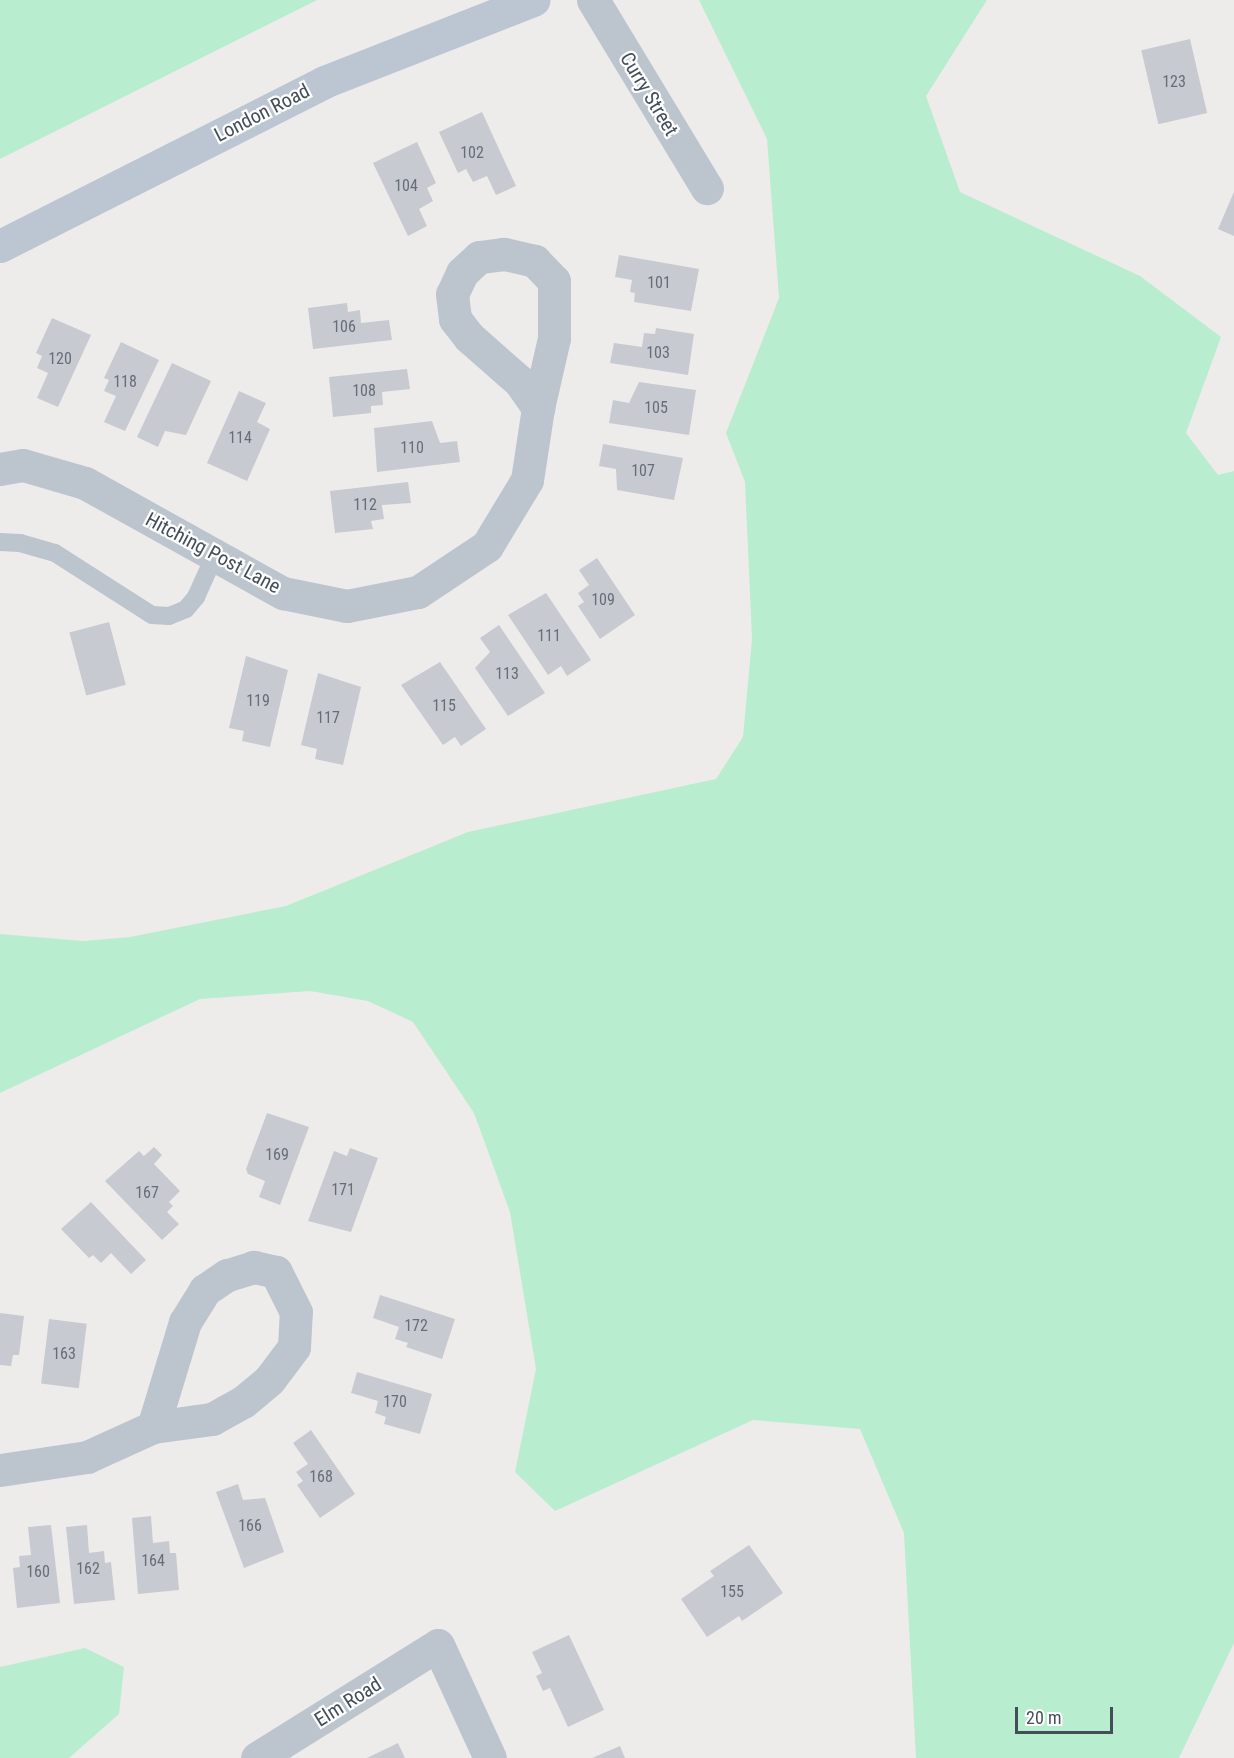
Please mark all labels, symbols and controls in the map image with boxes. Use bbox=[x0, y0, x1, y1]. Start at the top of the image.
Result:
street label: Curry Street bbox=[615, 48, 683, 140]
house number: 123 bbox=[1162, 72, 1186, 92]
street label: London Road bbox=[210, 79, 314, 147]
house number: 102 bbox=[460, 143, 484, 163]
house number: 104 bbox=[394, 176, 418, 196]
house number: 101 bbox=[647, 273, 671, 293]
house number: 106 bbox=[332, 317, 356, 337]
house number: 103 bbox=[646, 343, 670, 363]
house number: 120 bbox=[48, 349, 72, 369]
house number: 118 bbox=[113, 372, 137, 392]
house number: 108 bbox=[352, 381, 376, 401]
house number: 105 bbox=[644, 398, 668, 418]
house number: 114 bbox=[228, 428, 252, 448]
house number: 110 bbox=[400, 438, 424, 458]
house number: 107 bbox=[631, 461, 655, 481]
house number: 112 bbox=[353, 495, 377, 515]
street label: Hitching Post Lane bbox=[141, 507, 285, 599]
house number: 109 bbox=[591, 590, 615, 610]
house number: 111 bbox=[537, 626, 561, 646]
house number: 113 bbox=[495, 664, 519, 684]
house number: 119 bbox=[246, 691, 270, 711]
house number: 115 bbox=[432, 696, 456, 716]
house number: 117 bbox=[316, 708, 340, 728]
house number: 169 bbox=[265, 1145, 289, 1165]
house number: 171 bbox=[331, 1180, 355, 1200]
house number: 167 bbox=[135, 1183, 159, 1203]
house number: 172 bbox=[404, 1316, 428, 1336]
house number: 163 bbox=[52, 1344, 76, 1364]
house number: 170 bbox=[383, 1392, 407, 1412]
house number: 168 bbox=[309, 1467, 333, 1487]
house number: 166 bbox=[238, 1516, 262, 1536]
house number: 164 bbox=[141, 1551, 165, 1571]
house number: 162 bbox=[76, 1559, 100, 1579]
house number: 160 bbox=[26, 1562, 50, 1582]
house number: 155 bbox=[720, 1582, 744, 1602]
street label: Elm Road bbox=[310, 1672, 386, 1732]
scale bar bbox=[1018, 1695, 1116, 1733]
text: 20 m bbox=[1026, 1707, 1061, 1728]

